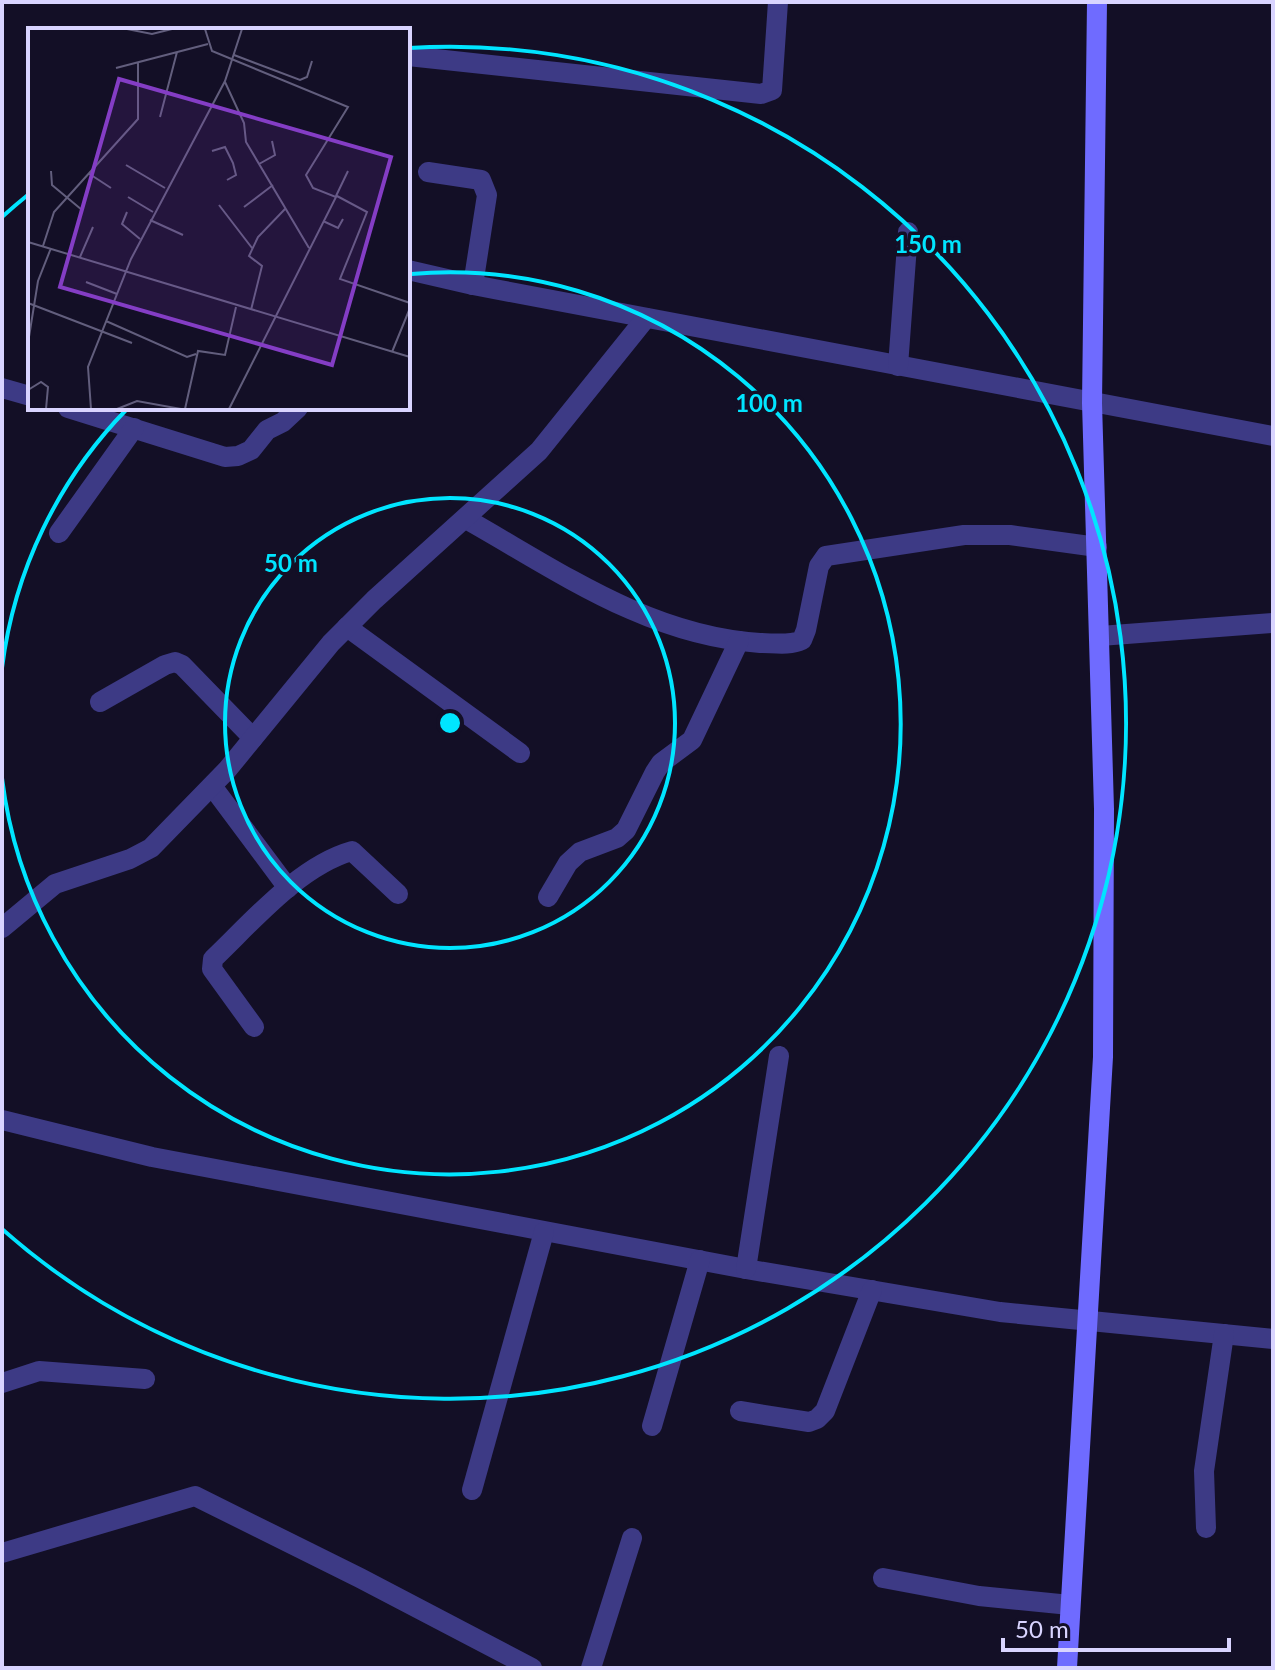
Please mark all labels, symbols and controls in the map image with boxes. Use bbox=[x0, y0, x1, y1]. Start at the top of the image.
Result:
inset map bbox=[28, 28, 410, 410]
text: 150 m bbox=[894, 229, 962, 258]
text: 100 m bbox=[735, 388, 803, 417]
text: 50 m bbox=[264, 548, 318, 577]
centre of rings bbox=[436, 709, 464, 737]
scale bar bbox=[1003, 1602, 1229, 1652]
text: 50 m bbox=[1015, 1614, 1069, 1643]

